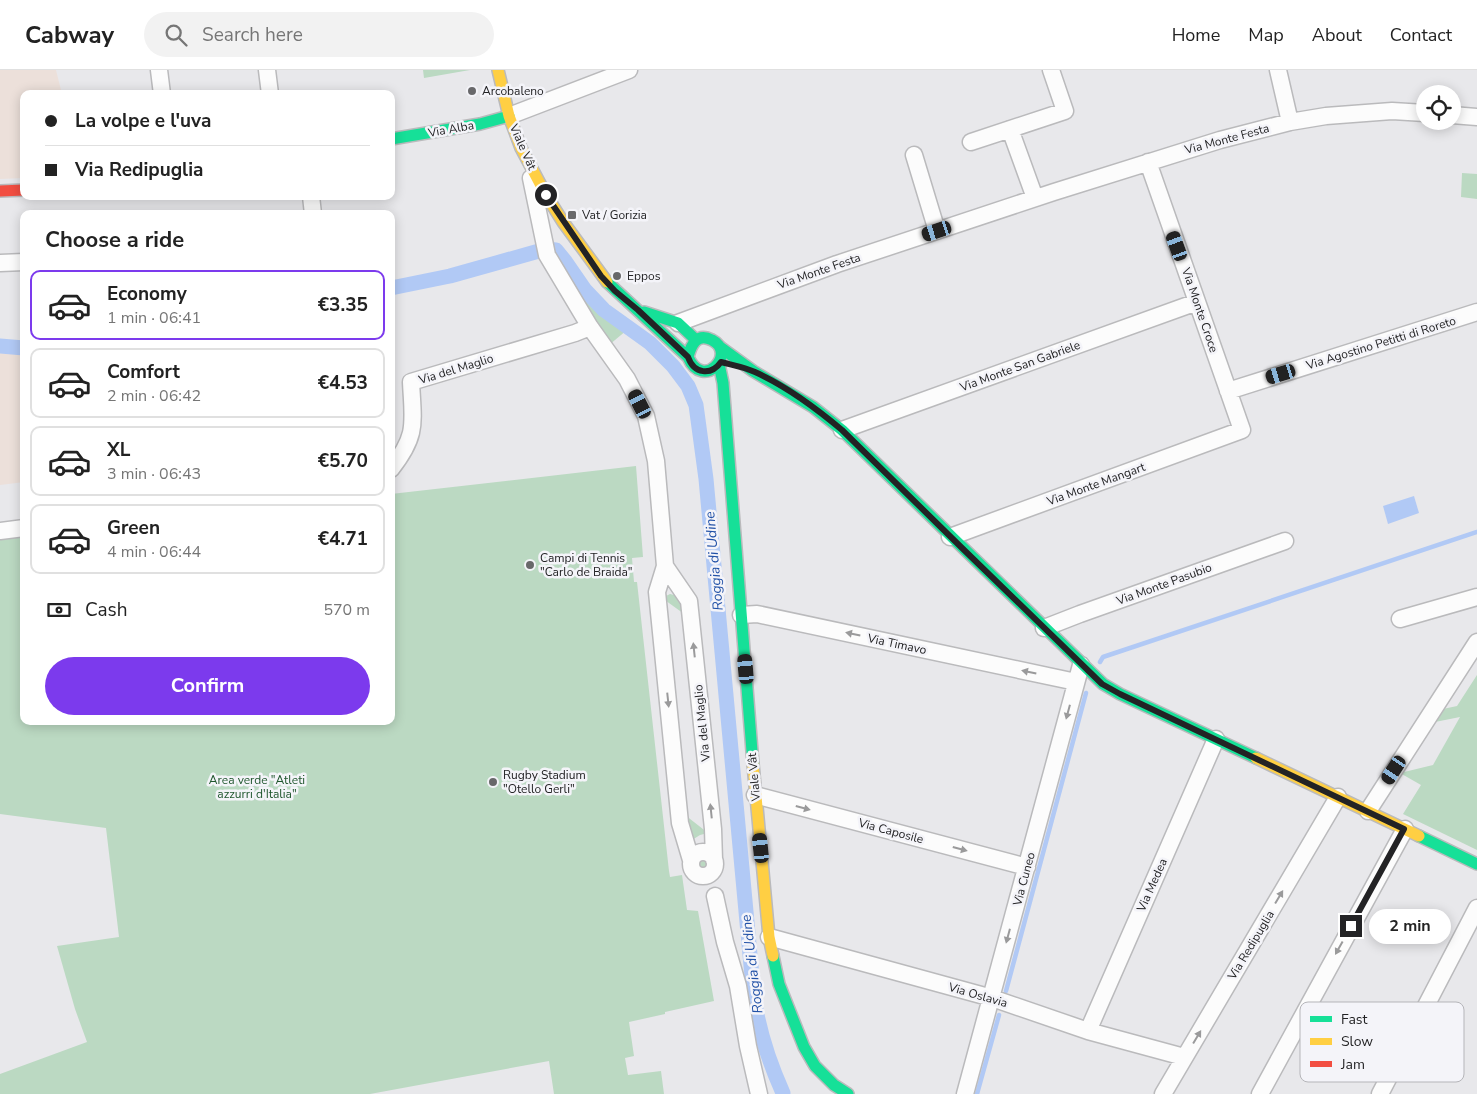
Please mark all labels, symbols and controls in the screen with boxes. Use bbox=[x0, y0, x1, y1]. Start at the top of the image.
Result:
search box bbox=[144, 12, 494, 57]
text: Cabway bbox=[25, 19, 114, 51]
icon: search bbox=[162, 21, 190, 49]
text: Search here bbox=[202, 22, 303, 48]
text: Home bbox=[1172, 23, 1220, 47]
text: Map bbox=[1248, 23, 1284, 47]
text: About bbox=[1312, 23, 1362, 47]
text: Contact bbox=[1390, 23, 1452, 47]
place label: Arcobaleno bbox=[482, 83, 544, 99]
marker: Arcobaleno bbox=[466, 85, 478, 97]
map controls bbox=[1416, 85, 1461, 130]
button: locate bbox=[1416, 85, 1461, 130]
text: La volpe e l'uva bbox=[75, 108, 211, 134]
street label: Via Alba bbox=[426, 117, 475, 141]
street label: Via Monte Festa bbox=[1182, 120, 1271, 158]
street label: Viale Vât bbox=[505, 121, 540, 173]
text: Via Redipuglia bbox=[75, 157, 203, 183]
route start bbox=[535, 184, 557, 206]
place label: Vat / Gorizia bbox=[581, 207, 647, 223]
marker: Vat / Gorizia bbox=[566, 209, 578, 221]
car bbox=[920, 219, 953, 243]
text: Choose a ride bbox=[45, 225, 184, 255]
car bbox=[1164, 229, 1189, 263]
street label: Via Monte Festa bbox=[774, 249, 863, 293]
street label: Via Monte Croce bbox=[1178, 265, 1222, 355]
place label: Eppos bbox=[627, 268, 661, 284]
marker: Eppos bbox=[611, 270, 623, 282]
text: Economy bbox=[107, 281, 187, 307]
icon: car bbox=[47, 283, 92, 328]
text: €3.35 bbox=[318, 292, 368, 318]
text: 1 min · 06:41 bbox=[107, 307, 201, 329]
street label: Via Agostino Petitti di Roreto bbox=[1303, 312, 1458, 374]
street label: Via Monte San Gabriele bbox=[957, 337, 1082, 396]
street label: Via del Maglio bbox=[416, 350, 496, 388]
text: Comfort bbox=[107, 359, 180, 385]
icon: car bbox=[47, 361, 92, 406]
car bbox=[1264, 362, 1297, 386]
text: €4.53 bbox=[318, 370, 368, 396]
text: 2 min · 06:42 bbox=[107, 385, 201, 407]
car bbox=[626, 387, 653, 421]
text: XL bbox=[107, 437, 130, 463]
icon: car bbox=[47, 439, 92, 484]
text: €5.70 bbox=[318, 448, 368, 474]
street label: Via Monte Mangart bbox=[1044, 459, 1148, 510]
text: 3 min · 06:43 bbox=[107, 463, 201, 485]
water label: Roggia di Udine bbox=[700, 510, 728, 611]
text: Green bbox=[107, 515, 160, 541]
icon: car bbox=[47, 517, 92, 562]
text: €4.71 bbox=[318, 526, 368, 552]
text: 4 min · 06:44 bbox=[107, 541, 201, 563]
place label: Campi di Tennis "Carlo de Braida" bbox=[540, 550, 632, 580]
marker: Campi di Tennis "Carlo de Braida" bbox=[524, 559, 536, 571]
street label: Via Monte Pasubio bbox=[1113, 559, 1214, 609]
icon: cash bbox=[45, 596, 73, 624]
text: Cash bbox=[85, 597, 127, 623]
text: 570 m bbox=[323, 599, 370, 621]
one-way arrow bbox=[845, 630, 860, 638]
street label: Via Timavo bbox=[865, 630, 928, 658]
one-way arrow bbox=[690, 641, 698, 657]
car bbox=[737, 653, 754, 685]
button: Confirm bbox=[45, 657, 370, 715]
one-way arrow bbox=[1020, 667, 1036, 675]
street label: Via del Maglio bbox=[690, 683, 714, 763]
one-way arrow bbox=[664, 692, 672, 708]
one-way arrow bbox=[1064, 704, 1072, 719]
street label: Viale Vât bbox=[744, 751, 764, 803]
car bbox=[1379, 753, 1408, 787]
place label: Rugby Stadium "Otello Gerli" bbox=[503, 767, 586, 797]
park label: Area verde "Atleti azzurri d'Italia" bbox=[209, 772, 305, 802]
marker: Rugby Stadium "Otello Gerli" bbox=[487, 776, 499, 788]
one-way arrow bbox=[707, 803, 715, 819]
one-way arrow bbox=[795, 804, 810, 812]
street label: Via Caposile bbox=[856, 814, 925, 847]
car bbox=[751, 832, 770, 864]
one-way arrow bbox=[952, 845, 967, 853]
street label: Via Cuneo bbox=[1009, 850, 1039, 909]
street label: Via Medea bbox=[1133, 856, 1171, 915]
one-way arrow bbox=[1275, 891, 1284, 904]
street label: Via Redipuglia bbox=[1224, 907, 1278, 983]
callout: 2 min bbox=[1368, 908, 1451, 944]
water label: Roggia di Udine bbox=[736, 913, 768, 1015]
route end bbox=[1340, 915, 1362, 937]
text: 2 min bbox=[1389, 915, 1431, 937]
one-way arrow bbox=[1004, 929, 1012, 944]
one-way arrow bbox=[1335, 941, 1343, 955]
street label: Via Oslavia bbox=[946, 979, 1009, 1011]
legend bbox=[1300, 1002, 1464, 1082]
text: Fast bbox=[1341, 1010, 1367, 1029]
one-way arrow bbox=[1192, 1030, 1201, 1043]
text: Slow bbox=[1341, 1032, 1373, 1051]
text: Jam bbox=[1340, 1055, 1365, 1074]

